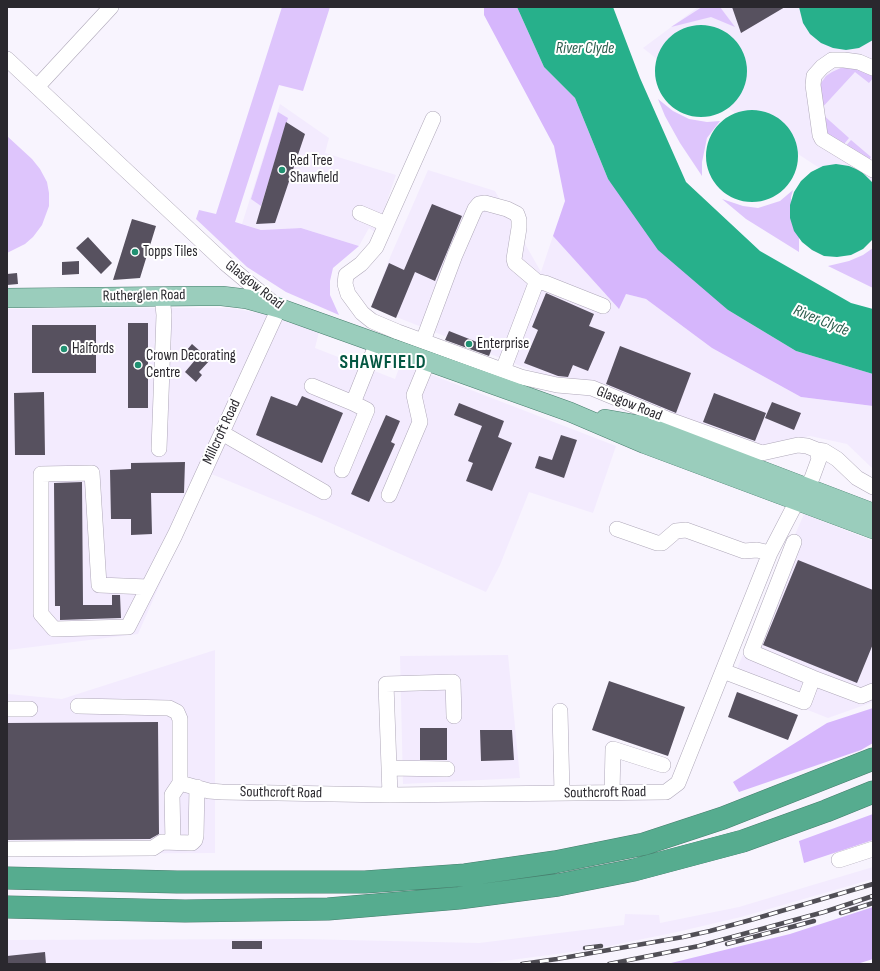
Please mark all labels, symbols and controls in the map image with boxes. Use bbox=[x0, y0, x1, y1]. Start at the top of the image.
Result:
water label: River Clyde bbox=[556, 39, 614, 59]
place label: Red Tree Shawfield bbox=[290, 152, 339, 187]
marker: Red Tree Shawfield bbox=[277, 165, 287, 175]
place label: Topps Tiles bbox=[143, 243, 198, 261]
marker: Topps Tiles bbox=[130, 247, 140, 257]
street label: Glasgow Road bbox=[221, 257, 287, 313]
street label: Rutherglen Road bbox=[102, 286, 186, 306]
water label: River Clyde bbox=[790, 301, 852, 341]
place label: Enterprise bbox=[477, 335, 529, 353]
marker: Enterprise bbox=[464, 339, 474, 349]
place label: Halfords bbox=[72, 340, 114, 358]
marker: Halfords bbox=[59, 344, 69, 354]
place label: Crown Decorating Centre bbox=[146, 347, 236, 382]
district label: SHAWFIELD bbox=[339, 352, 427, 374]
marker: Crown Decorating Centre bbox=[133, 360, 143, 370]
street label: Glasgow Road bbox=[594, 383, 664, 425]
street label: Millcroft Road bbox=[199, 397, 245, 467]
street label: Southcroft Road bbox=[240, 783, 322, 803]
street label: Southcroft Road bbox=[564, 783, 646, 803]

